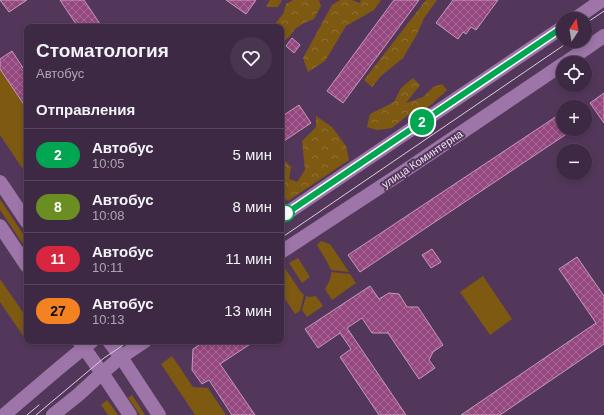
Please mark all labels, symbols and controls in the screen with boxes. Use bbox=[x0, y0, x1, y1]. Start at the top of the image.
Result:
north arrow bbox=[556, 12, 592, 48]
map controls bbox=[556, 12, 592, 180]
button: heart bbox=[230, 37, 272, 79]
text: Стоматология bbox=[36, 40, 169, 61]
button: locate bbox=[556, 56, 592, 92]
text: Автобус bbox=[36, 66, 84, 81]
button: + bbox=[556, 100, 592, 136]
text: Отправления bbox=[36, 101, 135, 118]
line badge: 2 bbox=[409, 109, 435, 135]
text: 2 bbox=[418, 114, 426, 130]
street label: улица Коминтерна bbox=[379, 127, 465, 191]
text: Автобус bbox=[92, 139, 154, 156]
button: − bbox=[556, 144, 592, 180]
text: 5 мин bbox=[233, 146, 272, 163]
text: 2 bbox=[54, 147, 62, 163]
text: 10:05 bbox=[92, 156, 125, 171]
text: Автобус bbox=[92, 191, 154, 208]
text: 8 мин bbox=[233, 198, 272, 215]
text: 8 bbox=[54, 199, 62, 215]
unlabelled marker bbox=[277, 204, 295, 222]
text: 10:08 bbox=[92, 208, 125, 223]
text: Автобус bbox=[92, 243, 154, 260]
text: 11 мин bbox=[225, 250, 272, 267]
text: 11 bbox=[51, 251, 65, 267]
text: 10:11 bbox=[92, 260, 124, 275]
text: Автобус bbox=[92, 295, 154, 312]
text: 13 мин bbox=[224, 302, 272, 319]
text: 27 bbox=[50, 303, 66, 319]
text: 10:13 bbox=[92, 312, 125, 327]

